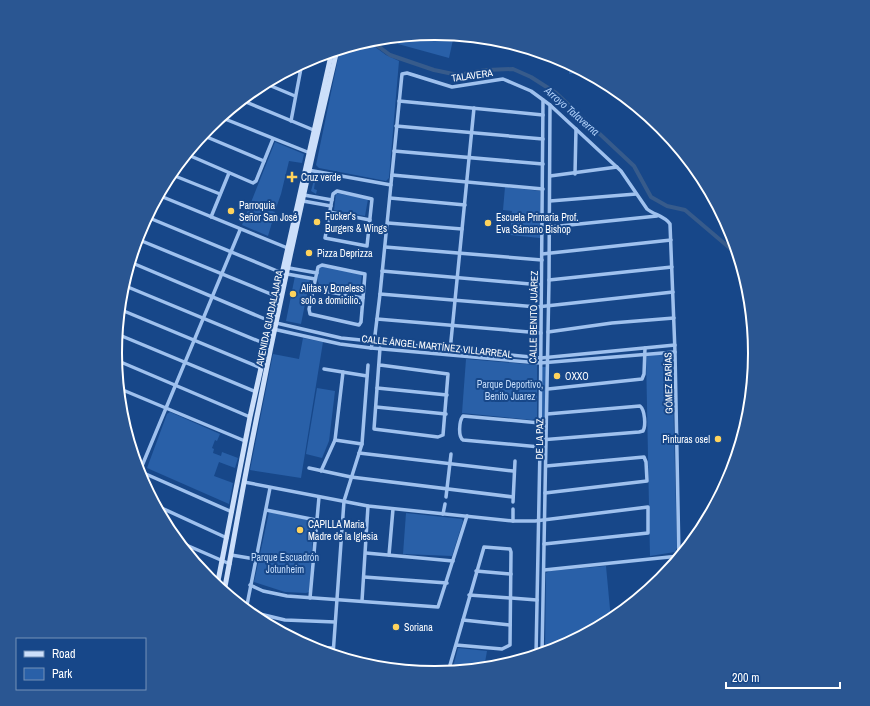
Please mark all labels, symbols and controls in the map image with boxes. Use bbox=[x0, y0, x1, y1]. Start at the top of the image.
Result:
street label: TALAVERA bbox=[451, 66, 494, 85]
water label: Arroyo Talaverna bbox=[541, 83, 602, 139]
marker: Cruz verde bbox=[286, 171, 298, 183]
place label: Cruz verde bbox=[301, 171, 342, 184]
place label: Parroquia Señor San José bbox=[239, 199, 298, 224]
marker: Parroquia Señor San José bbox=[226, 206, 236, 216]
place label: Fucker's Burgers & Wings bbox=[325, 210, 387, 235]
place label: Escuela Primaria Prof. Eva Sámano Bishop bbox=[496, 211, 579, 236]
marker: Fucker's Burgers & Wings bbox=[312, 217, 322, 227]
marker: Escuela Primaria Prof. Eva Sámano Bishop bbox=[483, 218, 493, 228]
place label: Pizza Deprizza bbox=[317, 247, 373, 260]
marker: Pizza Deprizza bbox=[304, 248, 314, 258]
street label: AVENIDA GUADALAJARA bbox=[253, 269, 286, 368]
street label: CALLE BENITO JUÁREZ bbox=[526, 270, 541, 364]
place label: Alitas y Boneless solo a domicilio. bbox=[300, 282, 364, 307]
marker: Alitas y Boneless solo a domicilio. bbox=[288, 289, 298, 299]
street label: CALLE ÁNGEL MARTÍNEZ VILLARREAL bbox=[361, 332, 513, 361]
street label: GÓMEZ FARÍAS bbox=[661, 352, 676, 414]
place label: OXXO bbox=[565, 370, 589, 383]
marker: OXXO bbox=[552, 371, 562, 381]
park label: Parque Deportivo, Benito Juarez bbox=[477, 378, 543, 403]
street label: DE LA PAZ bbox=[533, 418, 546, 460]
place label: Pinturas osel bbox=[662, 433, 710, 446]
marker: Pinturas osel bbox=[713, 434, 723, 444]
place label: CAPILLA Maria Madre de la Iglesia bbox=[308, 518, 378, 543]
marker: CAPILLA Maria Madre de la Iglesia bbox=[295, 525, 305, 535]
park label: Parque Escuadrón Jotunheim bbox=[251, 551, 319, 576]
place label: Soriana bbox=[404, 621, 433, 634]
marker: Soriana bbox=[391, 622, 401, 632]
legend bbox=[16, 638, 146, 690]
text: Road bbox=[52, 646, 76, 662]
scale bar bbox=[726, 664, 840, 690]
text: Park bbox=[52, 666, 72, 682]
text: 200 m bbox=[732, 670, 759, 686]

